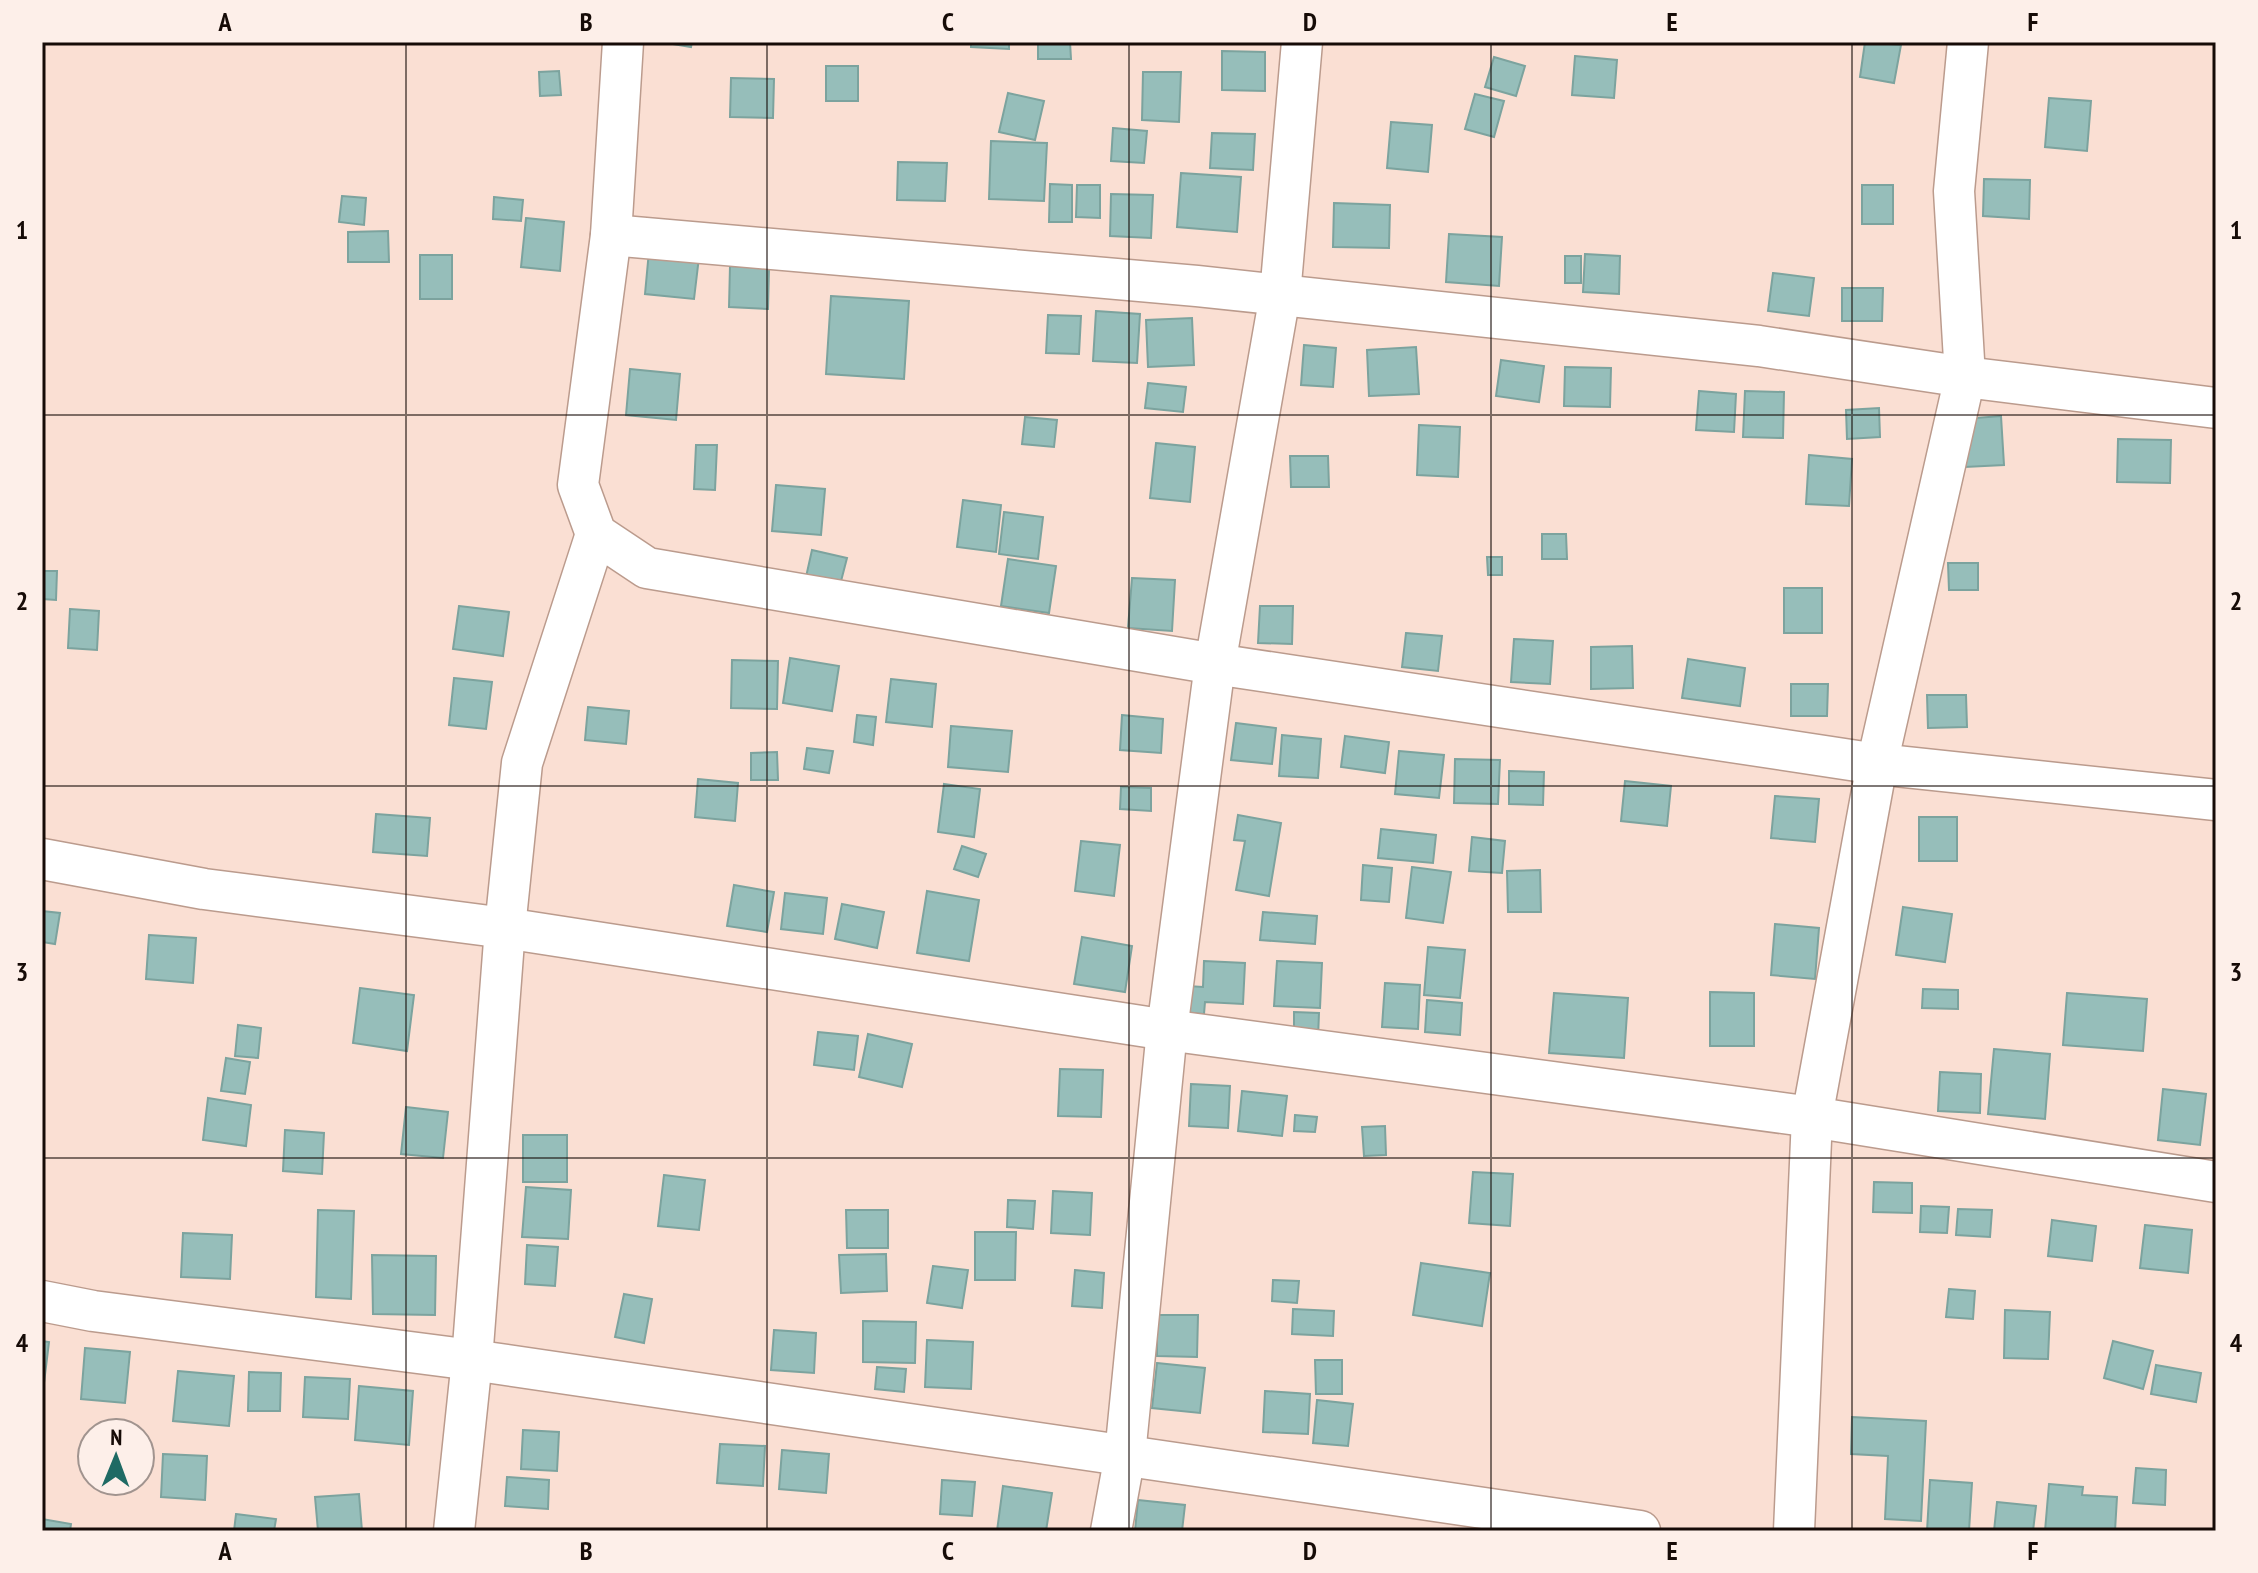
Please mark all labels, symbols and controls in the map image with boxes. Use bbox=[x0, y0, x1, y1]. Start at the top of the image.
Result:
text: A bbox=[217, 5, 232, 38]
text: B bbox=[580, 5, 593, 38]
text: C bbox=[942, 5, 954, 38]
text: D bbox=[1303, 5, 1317, 38]
text: E bbox=[1666, 5, 1678, 38]
text: F bbox=[2028, 5, 2039, 38]
text: 1 bbox=[16, 213, 28, 246]
text: 1 bbox=[2230, 213, 2242, 246]
text: 2 bbox=[16, 584, 28, 617]
text: 2 bbox=[2230, 584, 2242, 617]
text: 3 bbox=[16, 955, 28, 988]
text: 3 bbox=[2230, 955, 2242, 988]
text: 4 bbox=[16, 1326, 29, 1359]
text: 4 bbox=[2230, 1326, 2243, 1359]
north arrow bbox=[76, 1417, 156, 1497]
text: N bbox=[110, 1423, 123, 1451]
text: A bbox=[217, 1534, 232, 1567]
text: B bbox=[580, 1534, 593, 1567]
text: C bbox=[942, 1534, 954, 1567]
text: D bbox=[1303, 1534, 1317, 1567]
text: E bbox=[1666, 1534, 1678, 1567]
text: F bbox=[2028, 1534, 2039, 1567]

